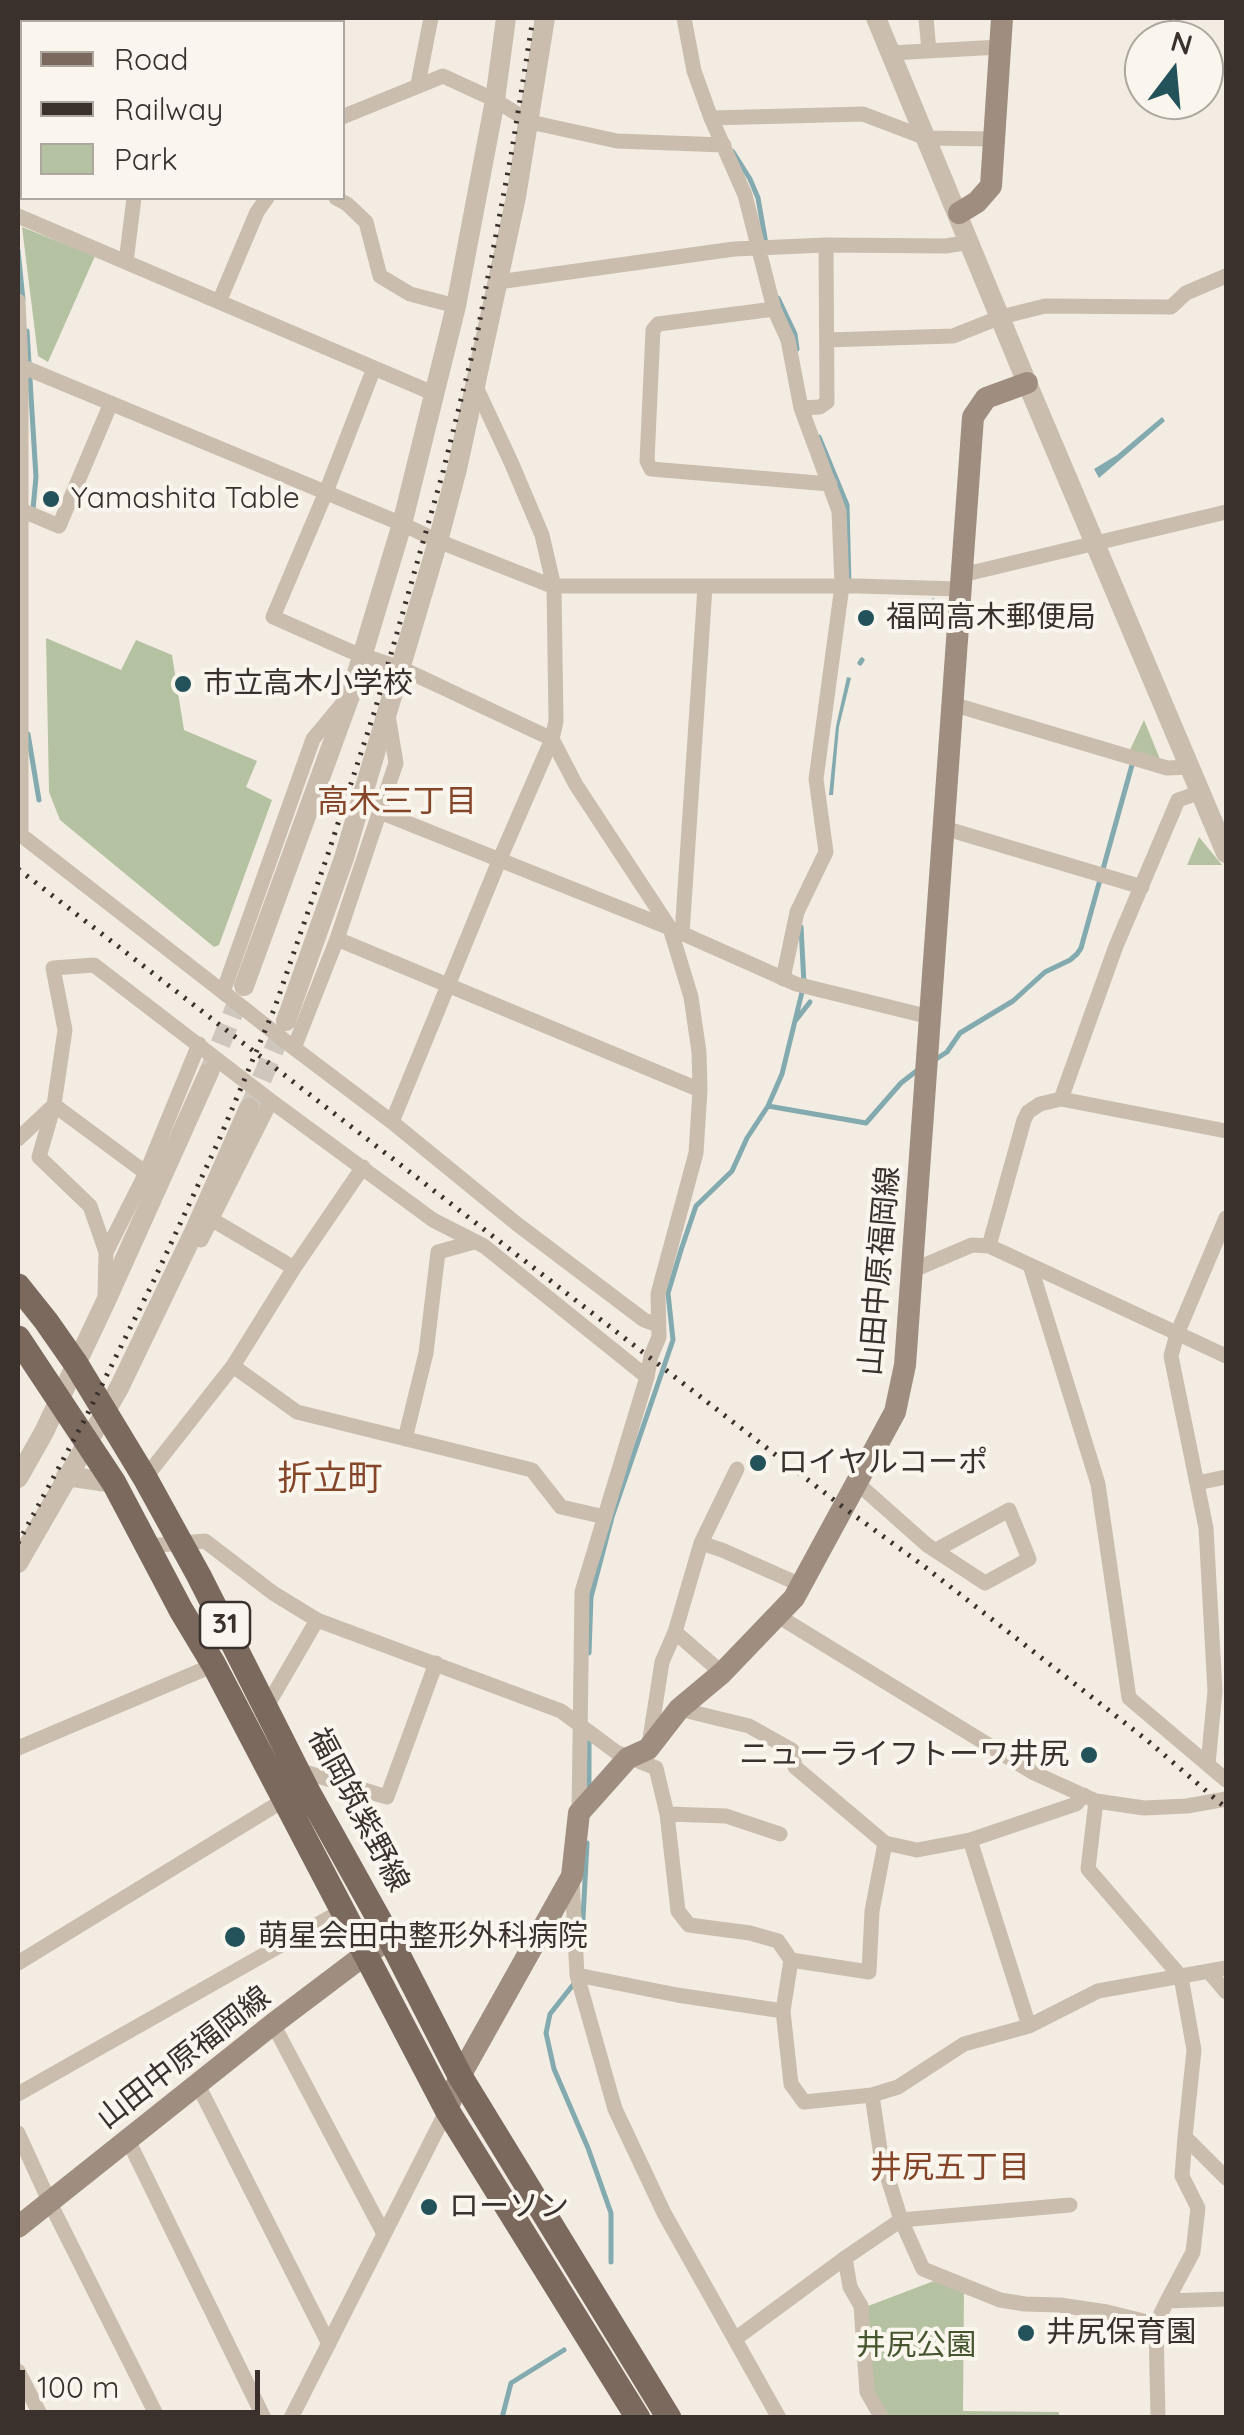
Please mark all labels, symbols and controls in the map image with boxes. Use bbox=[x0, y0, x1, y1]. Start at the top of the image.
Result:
legend bbox=[20, 20, 345, 200]
north arrow bbox=[1124, 20, 1224, 120]
text: N bbox=[1167, 23, 1197, 62]
text: Road bbox=[114, 40, 188, 78]
text: Railway bbox=[114, 90, 223, 128]
text: Park bbox=[114, 140, 178, 178]
place label: Yamashita Table bbox=[71, 481, 300, 517]
marker: Yamashita Table bbox=[40, 488, 62, 510]
place label: 福岡高木郵便局 bbox=[886, 600, 1096, 636]
marker: 福岡高木郵便局 bbox=[855, 607, 877, 629]
place label: 市立高木小学校 bbox=[203, 666, 413, 702]
marker: 市立高木小学校 bbox=[172, 673, 194, 695]
district label: 高木三丁目 bbox=[317, 783, 477, 821]
street label: 山田中原福岡線 bbox=[853, 1165, 907, 1377]
place label: ロイヤルコーポ bbox=[778, 1445, 988, 1481]
marker: ロイヤルコーポ bbox=[747, 1452, 769, 1474]
district label: 折立町 bbox=[278, 1458, 382, 1500]
road number: 31 bbox=[200, 1602, 250, 1648]
street label: 福岡筑紫野線 bbox=[300, 1722, 416, 1898]
place label: ニューライフトーワ井尻 bbox=[739, 1737, 1069, 1773]
marker: ニューライフトーワ井尻 bbox=[1078, 1744, 1100, 1766]
place label: 萌星会田中整形外科病院 bbox=[258, 1919, 588, 1955]
marker: 萌星会田中整形外科病院 bbox=[222, 1924, 248, 1950]
street label: 山田中原福岡線 bbox=[90, 1979, 278, 2137]
district label: 井尻五丁目 bbox=[870, 2149, 1030, 2187]
place label: ローソン bbox=[449, 2189, 569, 2225]
marker: ローソン bbox=[418, 2196, 440, 2218]
place label: 井尻保育園 bbox=[1046, 2315, 1196, 2351]
marker: 井尻保育園 bbox=[1015, 2322, 1037, 2344]
park label: 井尻公園 bbox=[856, 2328, 976, 2364]
scale bar bbox=[25, 2350, 265, 2412]
text: 100 m bbox=[37, 2368, 119, 2406]

